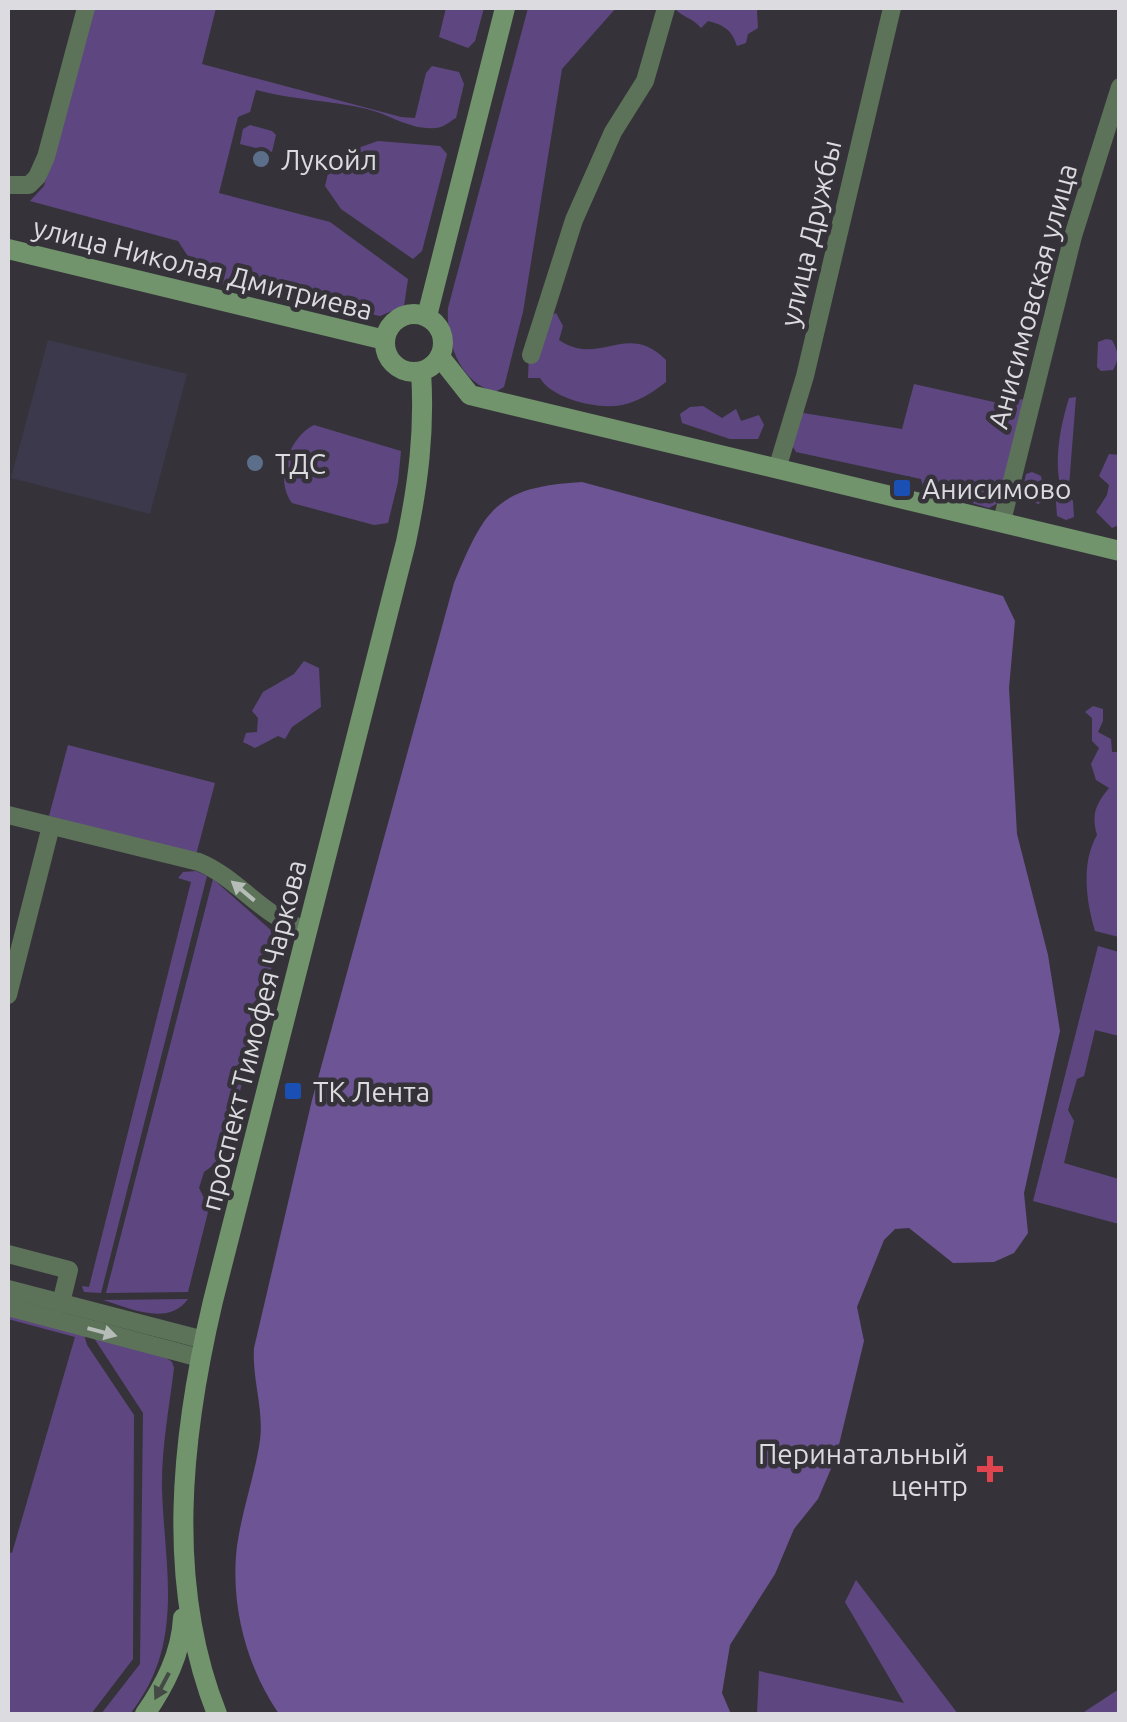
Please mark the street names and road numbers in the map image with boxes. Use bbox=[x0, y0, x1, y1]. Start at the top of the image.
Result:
street label: улица Дружбы bbox=[773, 137, 847, 329]
street label: Анисимовская улица bbox=[982, 160, 1082, 432]
street label: улица Николая Дмитриева bbox=[30, 211, 376, 325]
street label: проспект Тимофея Чаркова bbox=[194, 856, 312, 1214]

